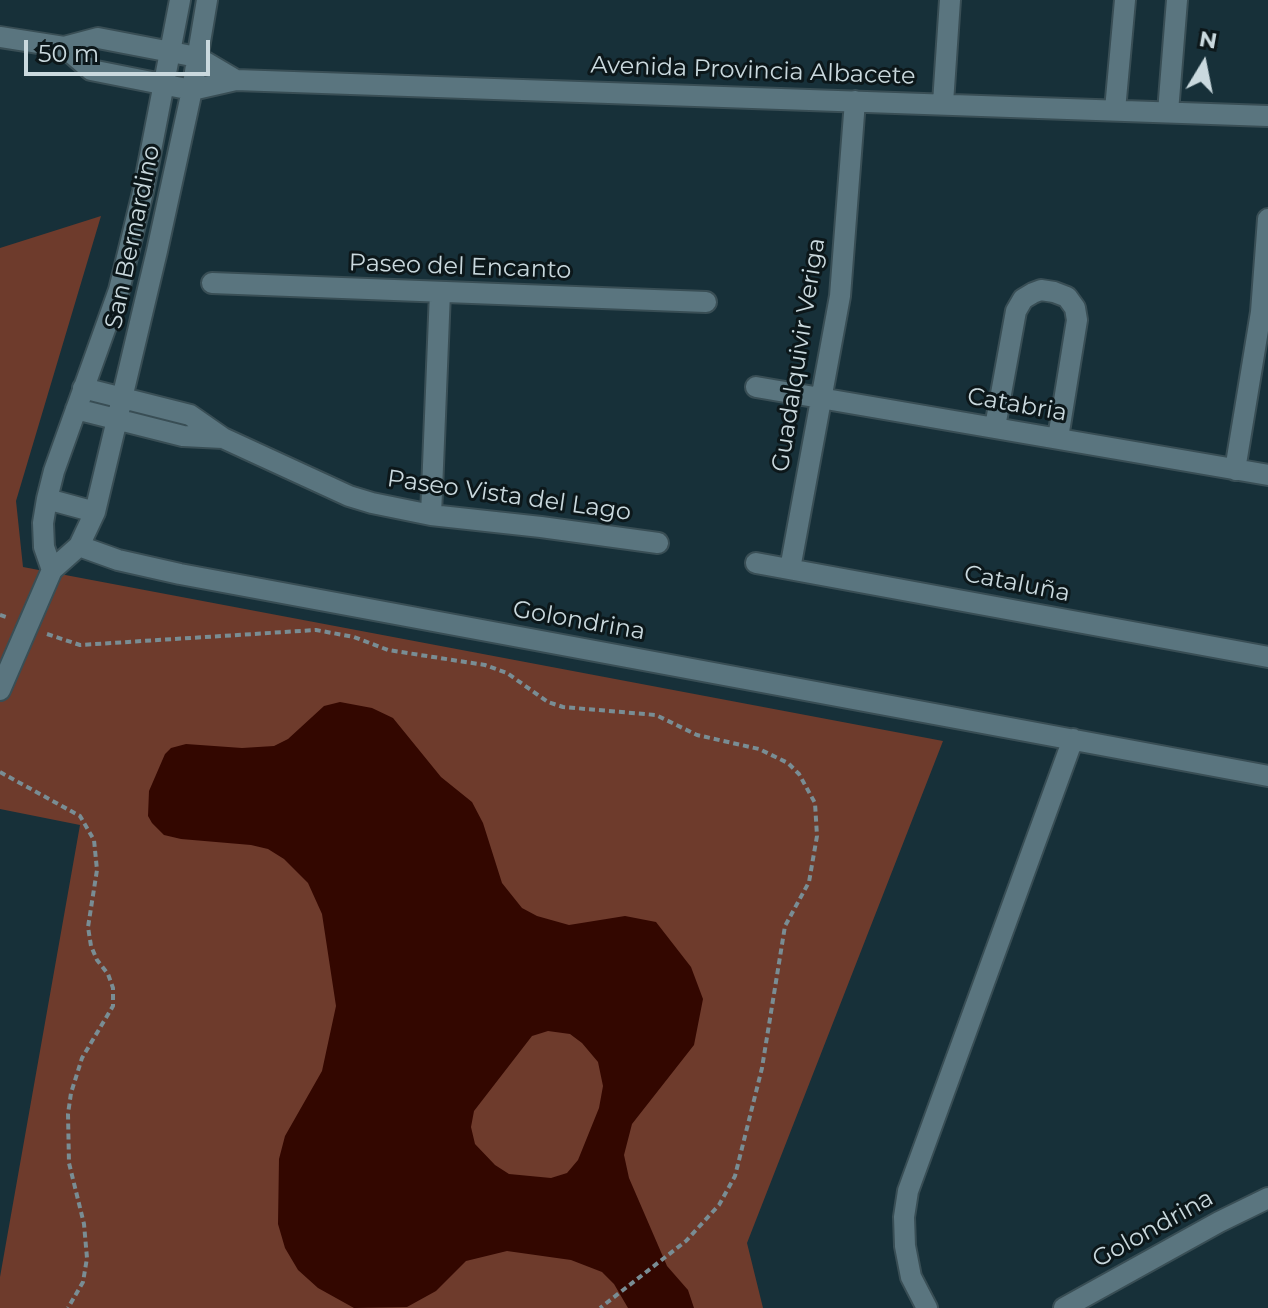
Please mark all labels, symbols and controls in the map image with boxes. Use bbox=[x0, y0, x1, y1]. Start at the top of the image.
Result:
scale bar bbox=[28, 24, 214, 74]
north arrow bbox=[1164, 24, 1244, 104]
text: N bbox=[1197, 25, 1219, 55]
text: 50 m bbox=[38, 39, 99, 68]
street label: Avenida Provincia Albacete bbox=[590, 51, 916, 91]
street label: San Bernardino bbox=[99, 142, 167, 332]
street label: Guadalquivir Veriga bbox=[766, 236, 832, 474]
street label: Paseo del Encanto bbox=[348, 249, 572, 285]
street label: Catabria bbox=[965, 382, 1069, 428]
street label: Paseo Vista del Lago bbox=[385, 465, 633, 527]
street label: Cataluña bbox=[962, 560, 1072, 608]
street label: Golondrina bbox=[511, 595, 647, 647]
street label: Golondrina bbox=[1087, 1184, 1219, 1274]

